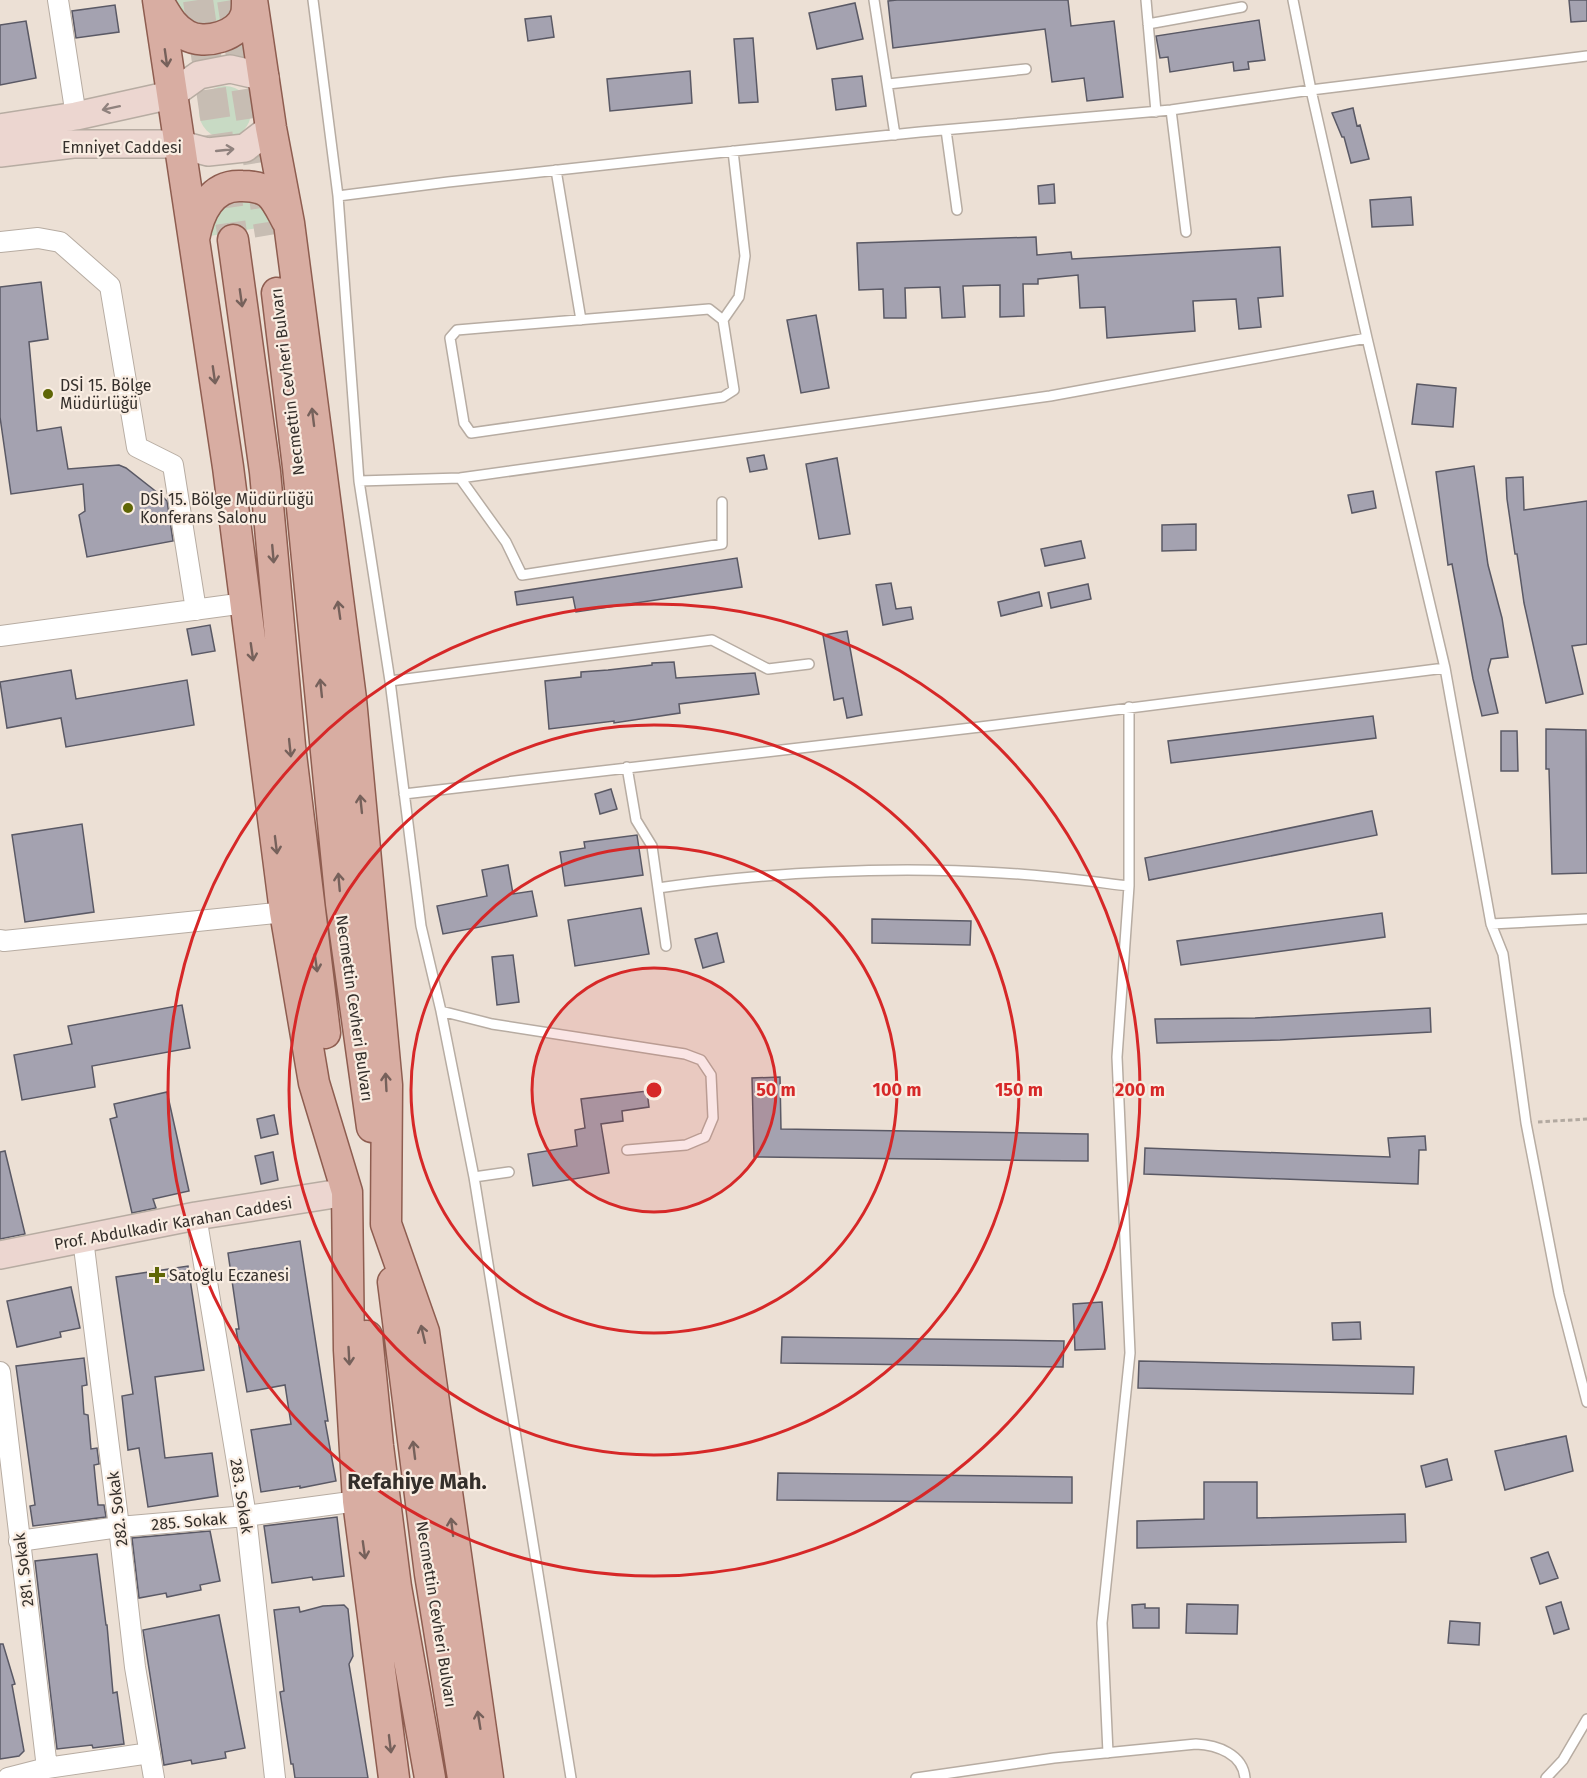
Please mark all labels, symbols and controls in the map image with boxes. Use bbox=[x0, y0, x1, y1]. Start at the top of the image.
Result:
one-way arrow bbox=[160, 48, 171, 67]
one-way arrow bbox=[101, 103, 121, 114]
street label: Emniyet Caddesi bbox=[62, 138, 182, 157]
one-way arrow bbox=[214, 144, 234, 155]
street label: Necmettin Cevheri Bulvarı bbox=[267, 287, 308, 476]
one-way arrow bbox=[236, 288, 247, 307]
one-way arrow bbox=[209, 365, 220, 385]
place label: DSİ 15. Bölge Müdürlüğü bbox=[60, 375, 152, 413]
marker: DSİ 15. Bölge Müdürlüğü bbox=[41, 387, 55, 401]
one-way arrow bbox=[308, 408, 319, 427]
place label: DSİ 15. Bölge Müdürlüğü Konferans Salonu bbox=[140, 489, 314, 527]
marker: DSİ 15. Bölge Müdürlüğü Konferans Salonu bbox=[121, 501, 135, 515]
one-way arrow bbox=[268, 544, 279, 563]
one-way arrow bbox=[333, 601, 344, 621]
one-way arrow bbox=[246, 641, 257, 661]
one-way arrow bbox=[315, 679, 326, 698]
one-way arrow bbox=[285, 738, 296, 758]
one-way arrow bbox=[355, 795, 366, 815]
one-way arrow bbox=[271, 835, 282, 855]
one-way arrow bbox=[333, 873, 344, 893]
street label: Necmettin Cevheri Bulvarı bbox=[332, 914, 377, 1103]
one-way arrow bbox=[310, 952, 321, 972]
one-way arrow bbox=[381, 1072, 392, 1092]
text: 50 m bbox=[756, 1079, 796, 1101]
text: 100 m bbox=[873, 1079, 921, 1101]
text: 150 m bbox=[995, 1079, 1043, 1101]
text: 200 m bbox=[1115, 1079, 1165, 1101]
centre of rings bbox=[644, 1080, 664, 1100]
street label: Prof. Abdulkadir Karahan Caddesi bbox=[53, 1193, 294, 1254]
place label: Satoğlu Eczanesi bbox=[169, 1266, 289, 1285]
marker: Satoğlu Eczanesi bbox=[150, 1268, 164, 1282]
one-way arrow bbox=[417, 1325, 429, 1344]
one-way arrow bbox=[344, 1345, 355, 1365]
one-way arrow bbox=[408, 1441, 419, 1461]
street label: 283. Sokak bbox=[226, 1457, 257, 1536]
district label: Refahiye Mah. bbox=[347, 1468, 487, 1495]
street label: 282. Sokak bbox=[103, 1470, 132, 1548]
street label: 285. Sokak bbox=[150, 1509, 228, 1534]
one-way arrow bbox=[446, 1518, 457, 1538]
street label: Necmettin Cevheri Bulvarı bbox=[412, 1520, 461, 1708]
street label: 281. Sokak bbox=[9, 1531, 37, 1608]
one-way arrow bbox=[359, 1540, 370, 1560]
one-way arrow bbox=[474, 1711, 485, 1731]
one-way arrow bbox=[384, 1733, 395, 1753]

